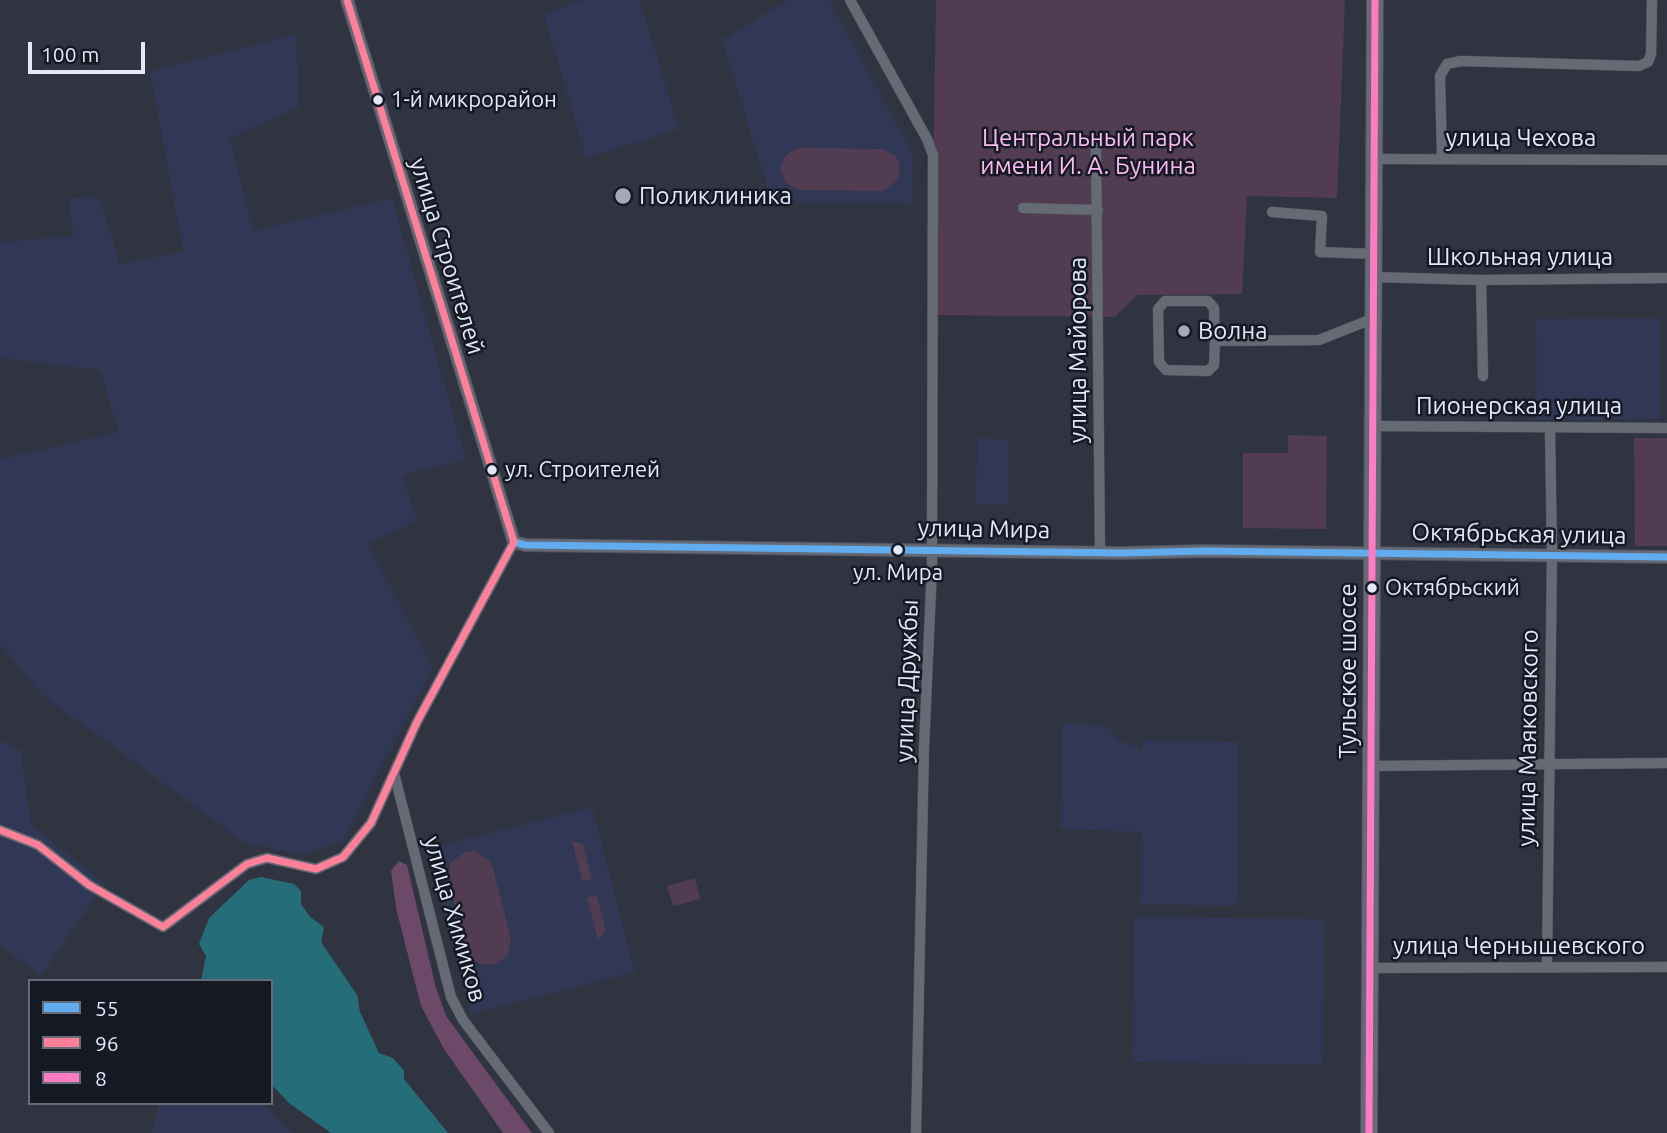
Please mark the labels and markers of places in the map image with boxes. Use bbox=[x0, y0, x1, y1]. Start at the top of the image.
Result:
place label: 1-й микрорайон bbox=[391, 87, 557, 113]
marker: 1-й микрорайон bbox=[371, 93, 385, 107]
place label: Поликлиника bbox=[639, 182, 792, 210]
marker: Поликлиника bbox=[613, 186, 633, 206]
place label: Волна bbox=[1198, 317, 1268, 345]
marker: Волна bbox=[1176, 323, 1192, 339]
place label: ул. Строителей bbox=[505, 457, 660, 483]
marker: ул. Строителей bbox=[485, 463, 499, 477]
marker: ул. Мира bbox=[891, 543, 905, 557]
place label: ул. Мира bbox=[853, 560, 943, 586]
place label: Октябрьский bbox=[1385, 575, 1520, 601]
marker: Октябрьский bbox=[1365, 581, 1379, 595]

